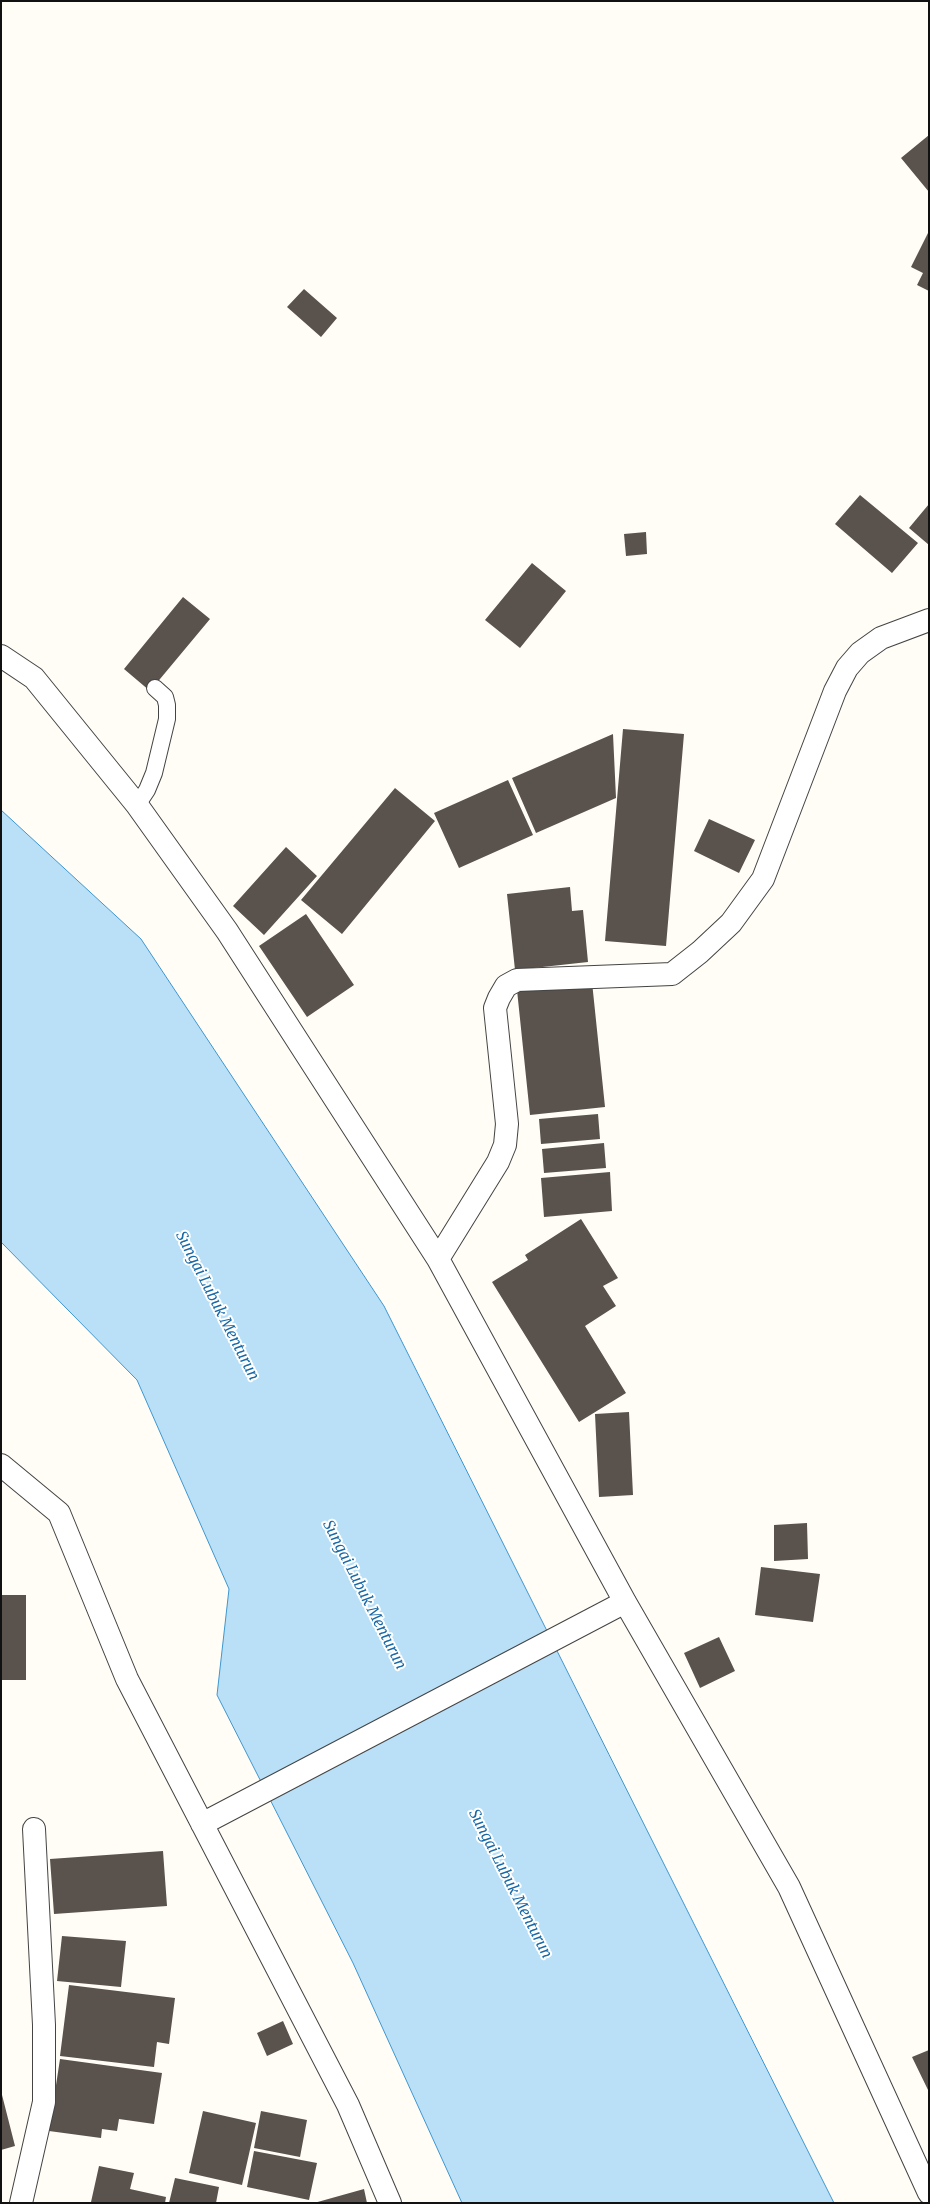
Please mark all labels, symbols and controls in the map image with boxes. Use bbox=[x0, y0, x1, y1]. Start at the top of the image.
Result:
water label: Sungai Lubuk Menturun bbox=[172, 1228, 262, 1384]
water label: Sungai Lubuk Menturun bbox=[319, 1517, 409, 1673]
water label: Sungai Lubuk Menturun bbox=[465, 1806, 555, 1962]

